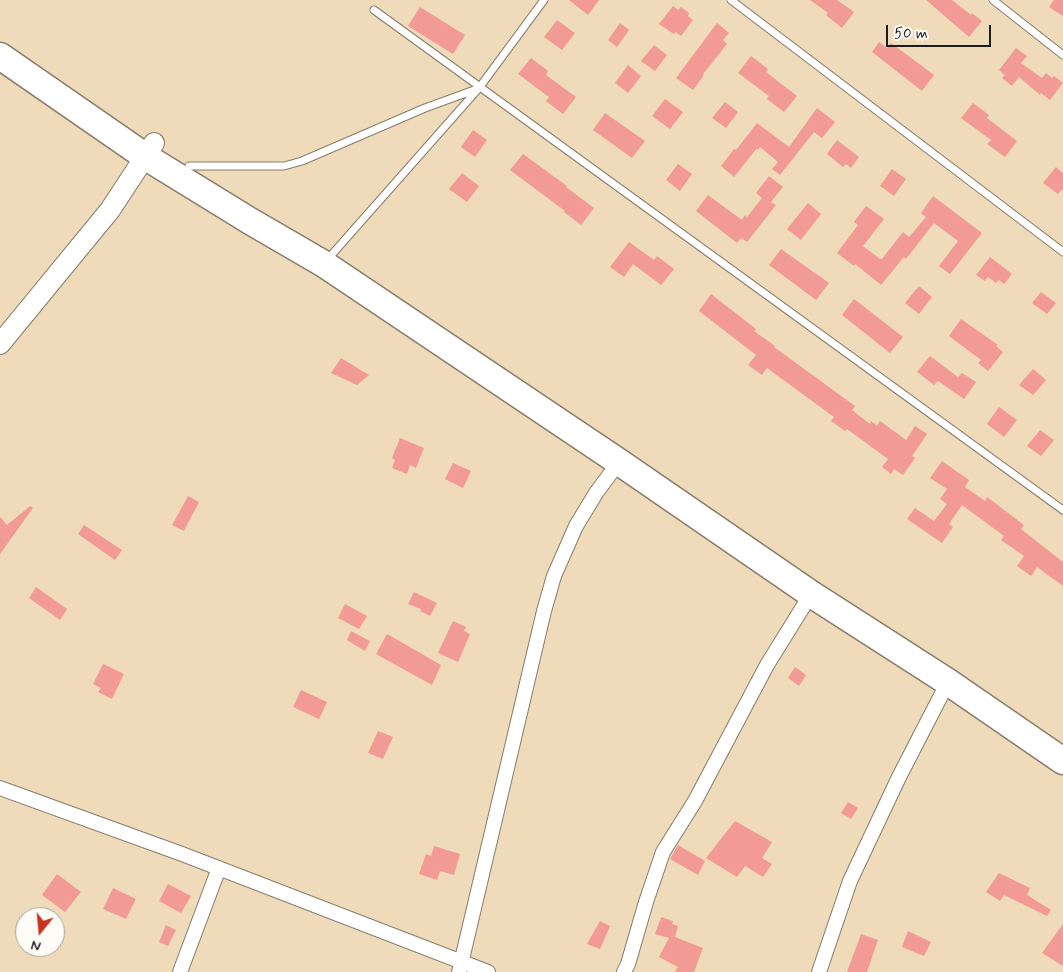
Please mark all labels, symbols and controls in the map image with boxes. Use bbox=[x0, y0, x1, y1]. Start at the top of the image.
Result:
scale bar bbox=[888, 15, 993, 47]
text: 50 m bbox=[894, 24, 928, 44]
north arrow bbox=[15, 907, 65, 957]
text: N bbox=[29, 935, 43, 955]

